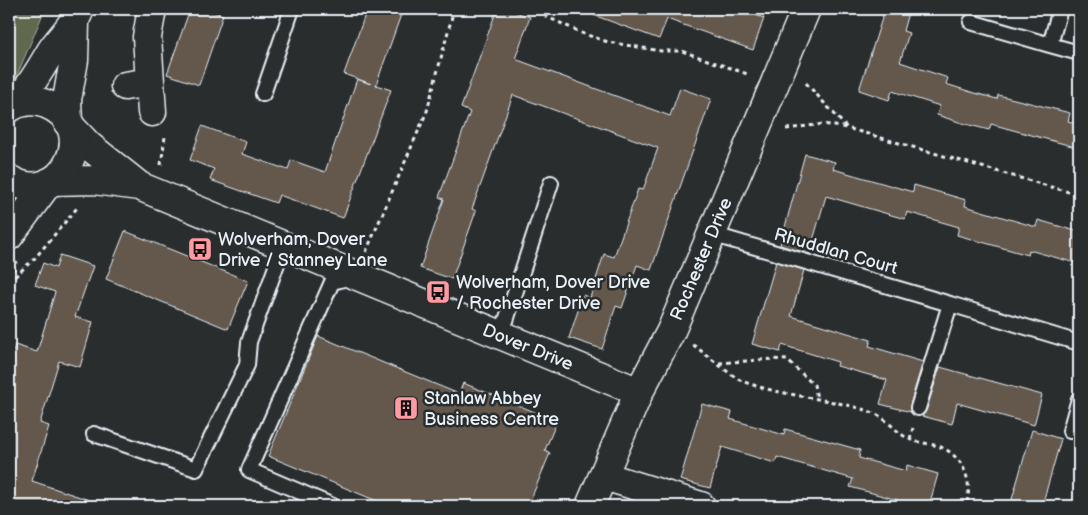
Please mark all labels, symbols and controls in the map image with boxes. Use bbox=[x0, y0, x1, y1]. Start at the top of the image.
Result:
street label: Rochester Drive bbox=[666, 194, 737, 324]
street label: Rhuddlan Court bbox=[772, 224, 900, 279]
place label: Wolverham, Dover Drive / Stanney Lane bbox=[218, 229, 388, 271]
bus stop icon: Wolverham, Dover Drive / Stanney Lane bbox=[187, 236, 213, 262]
place label: Wolverham, Dover Drive / Rochester Drive bbox=[456, 272, 651, 314]
bus stop icon: Wolverham, Dover Drive / Rochester Drive bbox=[425, 279, 451, 305]
street label: Dover Drive bbox=[479, 320, 576, 375]
place label: Stanlaw Abbey Business Centre bbox=[424, 388, 559, 430]
building icon: Stanlaw Abbey Business Centre bbox=[393, 395, 419, 421]

